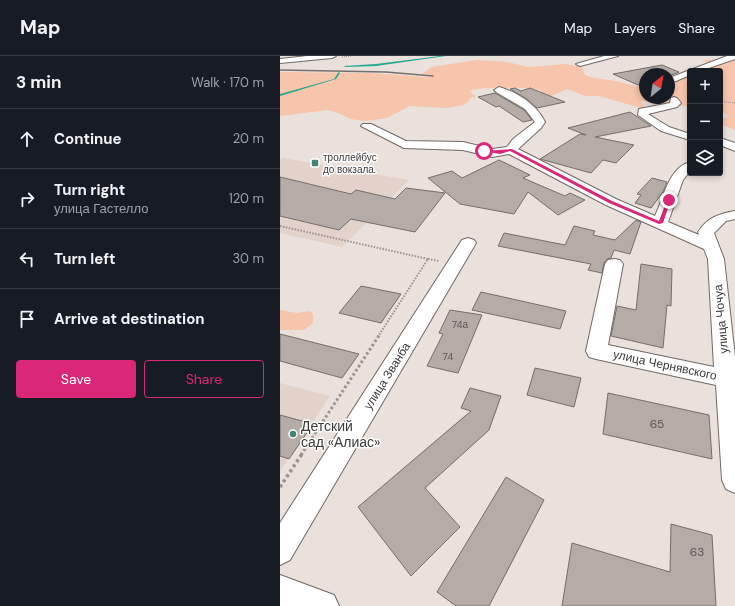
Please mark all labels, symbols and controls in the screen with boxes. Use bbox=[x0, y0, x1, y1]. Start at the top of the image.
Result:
text: Map bbox=[20, 15, 60, 40]
text: Map bbox=[564, 19, 592, 37]
text: Layers bbox=[614, 19, 656, 37]
text: Share bbox=[678, 19, 715, 37]
north arrow bbox=[639, 68, 675, 104]
map controls bbox=[687, 68, 723, 176]
button: + bbox=[687, 68, 723, 104]
text: 3 min bbox=[16, 71, 61, 93]
text: Walk · 170 m bbox=[191, 74, 264, 91]
button: − bbox=[687, 104, 723, 140]
icon: ahead bbox=[16, 128, 38, 150]
text: Continue bbox=[54, 129, 122, 149]
text: 20 m bbox=[233, 130, 264, 147]
button: layers bbox=[687, 140, 723, 176]
route start bbox=[475, 142, 493, 160]
place label: троллейбус до вокзала. bbox=[323, 151, 377, 176]
marker: троллейбус до вокзала. bbox=[310, 158, 320, 168]
text: Turn right bbox=[54, 180, 125, 200]
icon: right bbox=[16, 188, 38, 210]
text: 120 m bbox=[229, 190, 264, 207]
route end bbox=[660, 191, 678, 209]
text: улица Гастелло bbox=[54, 200, 148, 217]
icon: left bbox=[16, 248, 38, 270]
text: Turn left bbox=[54, 249, 115, 269]
text: 30 m bbox=[232, 250, 264, 267]
street label: улица Чочуа bbox=[710, 283, 732, 354]
icon: arrive bbox=[16, 308, 38, 330]
text: Arrive at destination bbox=[54, 309, 205, 329]
house number: 74а bbox=[452, 318, 469, 331]
street label: улица Званба bbox=[360, 339, 414, 413]
street label: улица Чернявского bbox=[612, 346, 719, 384]
house number: 74 bbox=[443, 350, 453, 363]
button: Save bbox=[16, 360, 136, 398]
button: Share bbox=[144, 360, 264, 398]
house number: 65 bbox=[650, 416, 664, 432]
place label: Детский сад «Алиас» bbox=[301, 417, 380, 451]
marker: Детский сад «Алиас» bbox=[288, 429, 298, 439]
house number: 63 bbox=[690, 544, 704, 560]

